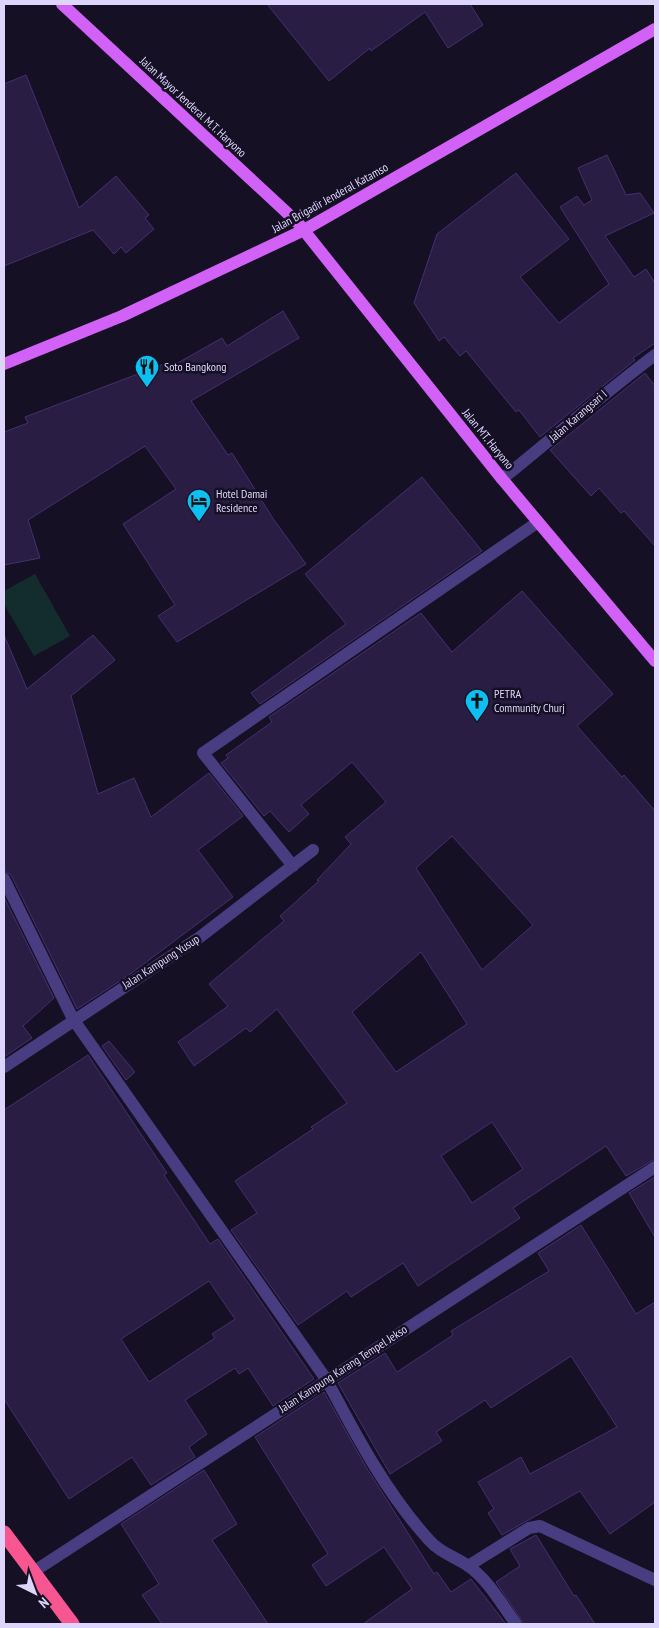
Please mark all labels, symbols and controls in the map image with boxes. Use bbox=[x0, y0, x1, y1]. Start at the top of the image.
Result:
street label: Jalan Mayor Jenderal M.T. Haryono bbox=[136, 53, 250, 160]
street label: Jalan Brigadir Jenderal Katamso bbox=[268, 159, 390, 236]
restaurant icon: Soto Bangkong bbox=[134, 354, 160, 388]
place label: Soto Bangkong bbox=[164, 359, 226, 374]
street label: Jalan Karangsari I bbox=[545, 386, 610, 446]
street label: Jalan MT. Haryono bbox=[459, 405, 517, 472]
place label: Hotel Damai Residence bbox=[216, 486, 267, 515]
hotel icon: Hotel Damai Residence bbox=[186, 488, 212, 522]
place label: PETRA Community Churj bbox=[494, 686, 565, 715]
church icon: PETRA Community Churj bbox=[464, 688, 490, 722]
street label: Jalan Kampung Yusup bbox=[118, 931, 202, 993]
street label: Jalan Kampung Karang Tempel Jekso bbox=[275, 1321, 410, 1416]
north arrow bbox=[10, 1568, 60, 1618]
text: N bbox=[35, 1593, 53, 1612]

